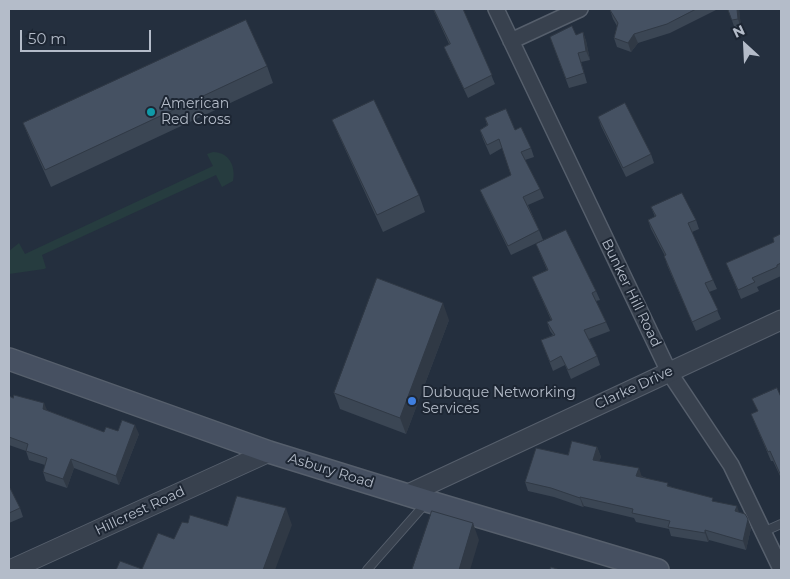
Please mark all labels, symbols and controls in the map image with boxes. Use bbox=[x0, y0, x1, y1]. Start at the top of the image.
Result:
scale bar bbox=[22, 20, 154, 52]
north arrow bbox=[720, 20, 770, 70]
text: N bbox=[730, 21, 748, 42]
text: 50 m bbox=[28, 29, 66, 48]
place label: American Red Cross bbox=[161, 96, 231, 128]
marker: American Red Cross bbox=[145, 106, 157, 118]
street label: Bunker Hill Road bbox=[598, 236, 664, 350]
street label: Clarke Drive bbox=[592, 363, 676, 413]
place label: Dubuque Networking Services bbox=[422, 385, 576, 418]
marker: Dubuque Networking Services bbox=[406, 395, 418, 407]
street label: Asbury Road bbox=[286, 450, 376, 492]
street label: Hillcrest Road bbox=[92, 483, 188, 539]

